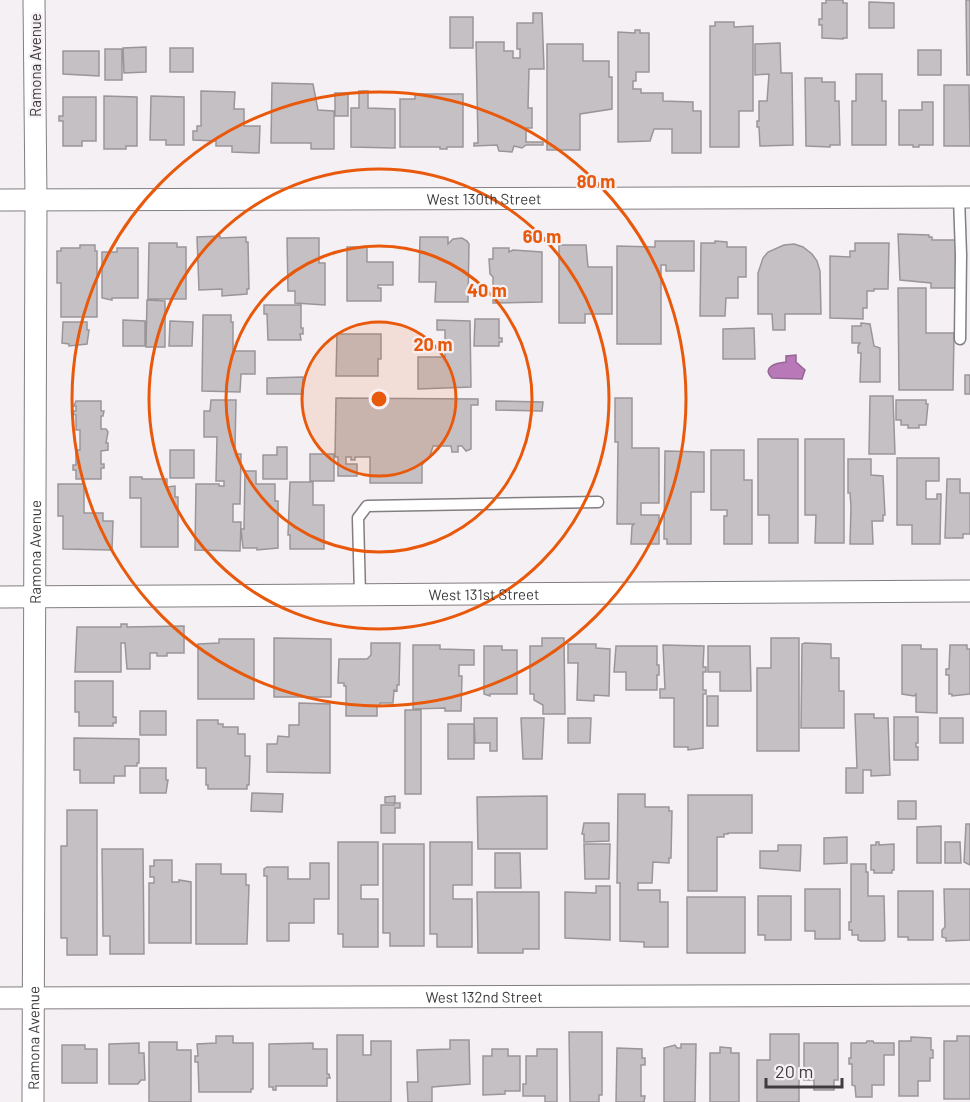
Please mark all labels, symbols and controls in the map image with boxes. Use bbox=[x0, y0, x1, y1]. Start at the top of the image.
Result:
street label: Ramona Avenue bbox=[26, 13, 44, 117]
text: 80 m bbox=[577, 170, 615, 192]
street label: West 130th Street bbox=[426, 189, 542, 208]
text: 60 m bbox=[523, 225, 561, 247]
text: 40 m bbox=[467, 279, 507, 301]
text: 20 m bbox=[414, 333, 452, 355]
centre of rings bbox=[369, 389, 389, 409]
street label: Ramona Avenue bbox=[26, 500, 44, 604]
street label: West 131st Street bbox=[429, 585, 539, 603]
street label: Ramona Avenue bbox=[24, 986, 42, 1090]
street label: West 132nd Street bbox=[425, 987, 543, 1006]
scale bar bbox=[766, 1051, 842, 1089]
text: 20 m bbox=[775, 1060, 813, 1082]

